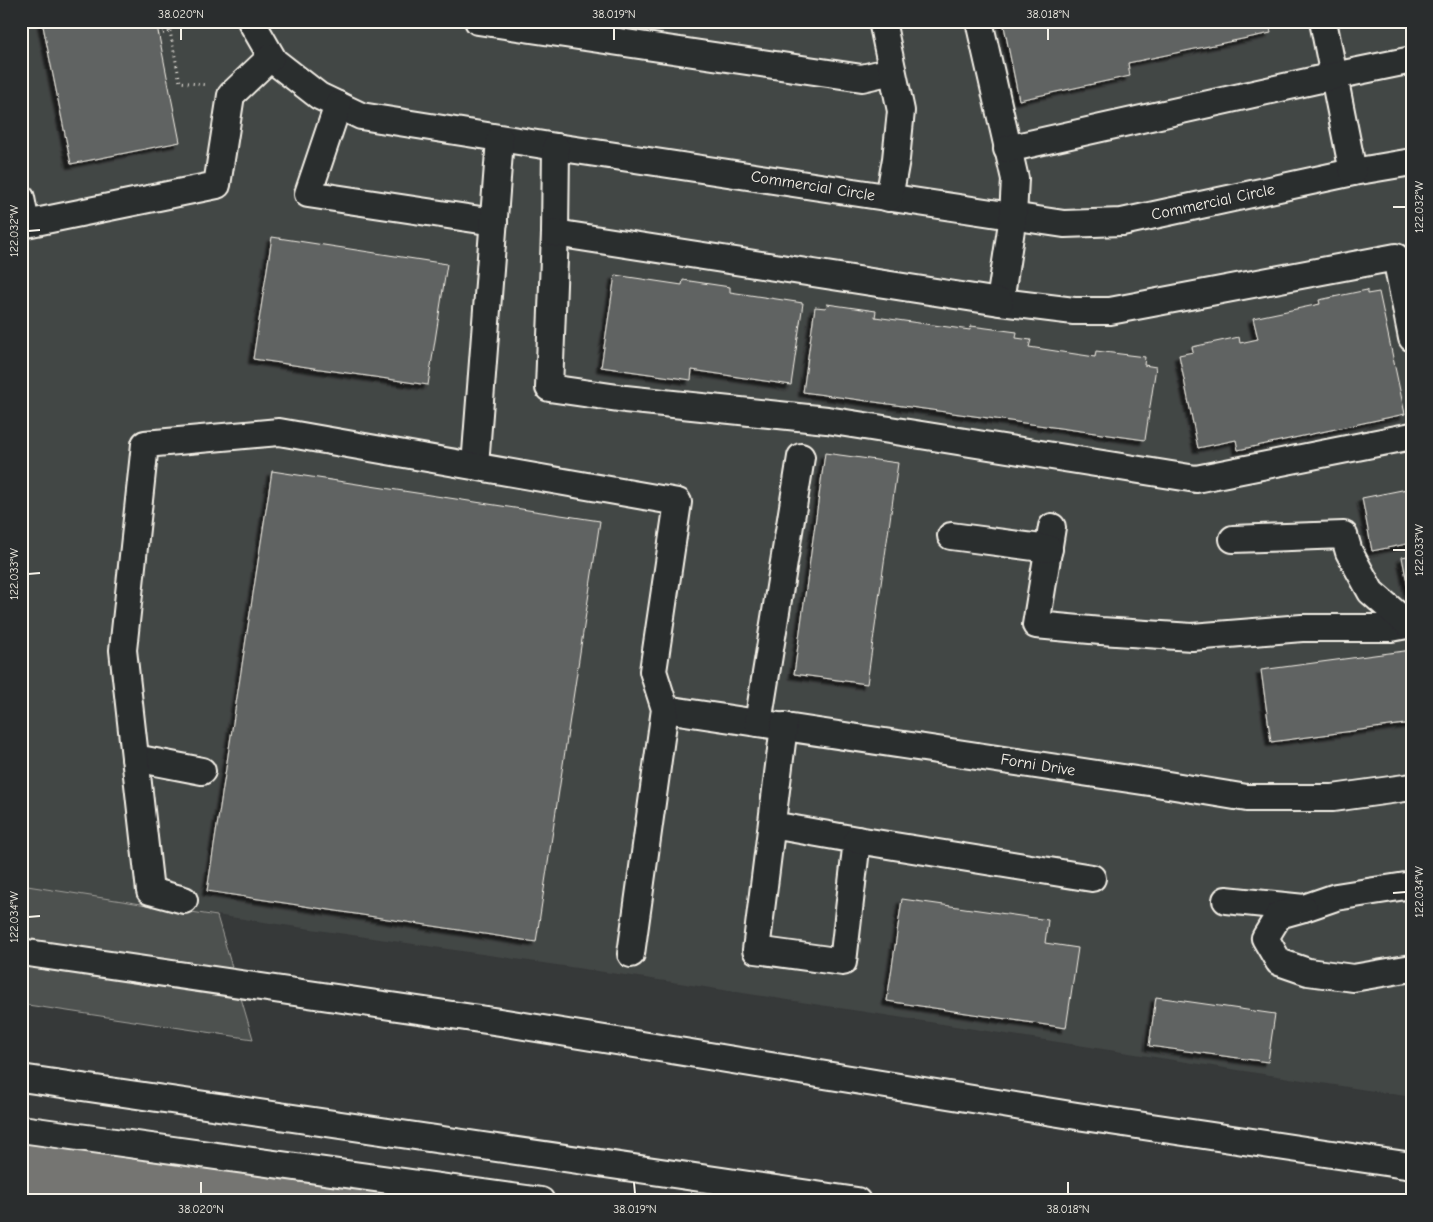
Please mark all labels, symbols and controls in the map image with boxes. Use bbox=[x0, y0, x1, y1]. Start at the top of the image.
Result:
text: 38.020°N bbox=[158, 7, 204, 21]
text: 38.019°N bbox=[592, 7, 636, 21]
text: 38.018°N bbox=[1026, 7, 1070, 21]
street label: Commercial Circle bbox=[750, 167, 876, 205]
street label: Commercial Circle bbox=[1150, 180, 1276, 224]
text: 122.032°W bbox=[1412, 180, 1426, 233]
text: 122.032°W bbox=[7, 204, 21, 257]
text: 122.033°W bbox=[1412, 523, 1426, 576]
text: 122.033°W bbox=[7, 547, 21, 600]
street label: Forni Drive bbox=[999, 750, 1077, 780]
text: 122.034°W bbox=[1412, 866, 1426, 918]
text: 122.034°W bbox=[7, 891, 21, 943]
text: 38.020°N bbox=[178, 1202, 224, 1216]
text: 38.019°N bbox=[613, 1202, 657, 1216]
text: 38.018°N bbox=[1046, 1202, 1090, 1216]

